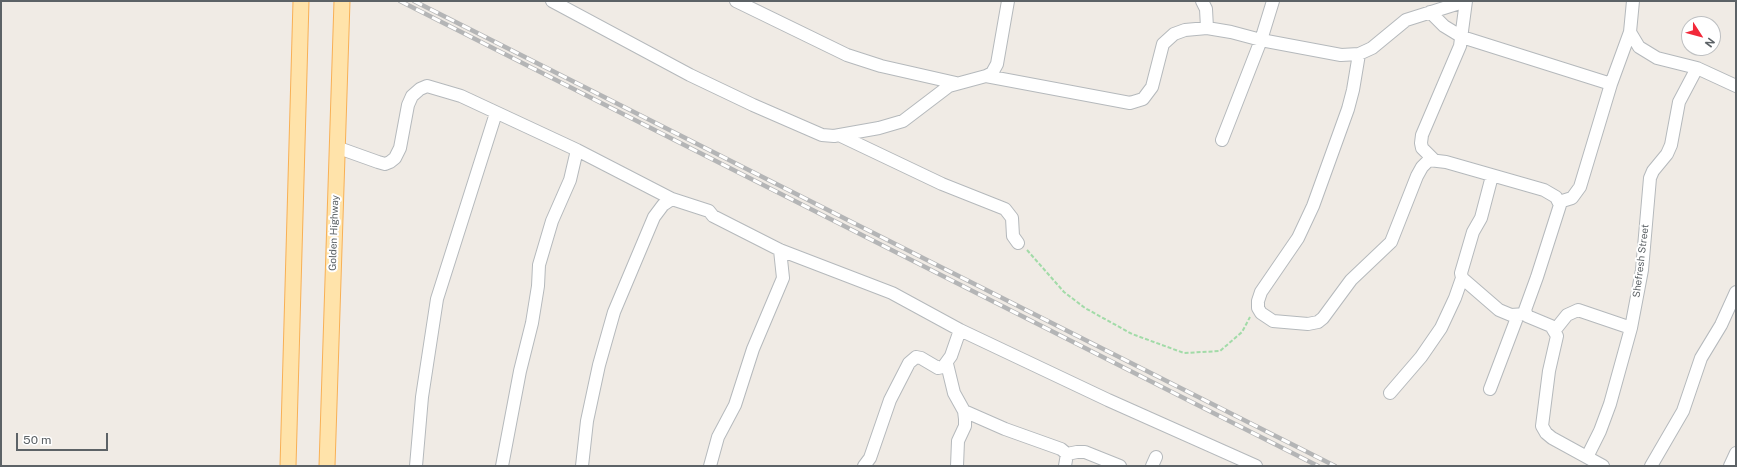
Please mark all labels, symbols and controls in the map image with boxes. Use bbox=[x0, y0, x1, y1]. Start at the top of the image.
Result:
north arrow bbox=[1681, 16, 1721, 56]
text: N bbox=[1703, 35, 1717, 49]
street label: Golden Highway bbox=[327, 195, 341, 271]
street label: Shefresh Street bbox=[1631, 224, 1651, 298]
scale bar bbox=[18, 425, 110, 451]
text: 50 m bbox=[23, 433, 51, 447]

